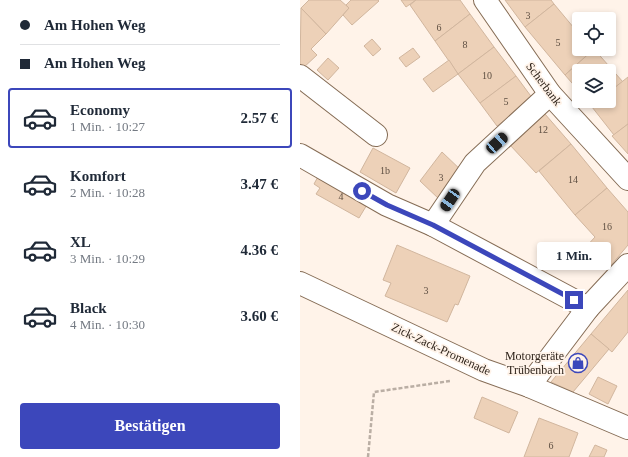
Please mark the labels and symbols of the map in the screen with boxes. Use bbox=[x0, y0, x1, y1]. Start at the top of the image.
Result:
house number: 3 bbox=[526, 10, 531, 21]
house number: 6 bbox=[437, 22, 442, 33]
house number: 5 bbox=[556, 37, 561, 48]
house number: 8 bbox=[463, 39, 468, 50]
street label: Scherbank bbox=[523, 60, 565, 108]
house number: 10 bbox=[482, 70, 492, 81]
house number: 5 bbox=[504, 96, 509, 107]
house number: 12 bbox=[538, 124, 548, 135]
car bbox=[484, 131, 510, 155]
house number: 1b bbox=[380, 165, 390, 176]
house number: 3 bbox=[439, 172, 444, 183]
house number: 14 bbox=[568, 174, 578, 185]
route start bbox=[353, 182, 371, 200]
car bbox=[438, 187, 462, 213]
house number: 4 bbox=[339, 191, 344, 202]
house number: 16 bbox=[602, 221, 612, 232]
callout: 1 Min. bbox=[537, 242, 611, 270]
house number: 3 bbox=[424, 285, 429, 296]
route end bbox=[565, 291, 583, 309]
street label: Zick-Zack-Promenade bbox=[389, 320, 493, 378]
place label: Motorgeräte Trübenbach bbox=[505, 349, 564, 377]
shop icon: Motorgeräte Trübenbach bbox=[567, 352, 589, 374]
house number: 6 bbox=[549, 440, 554, 451]

